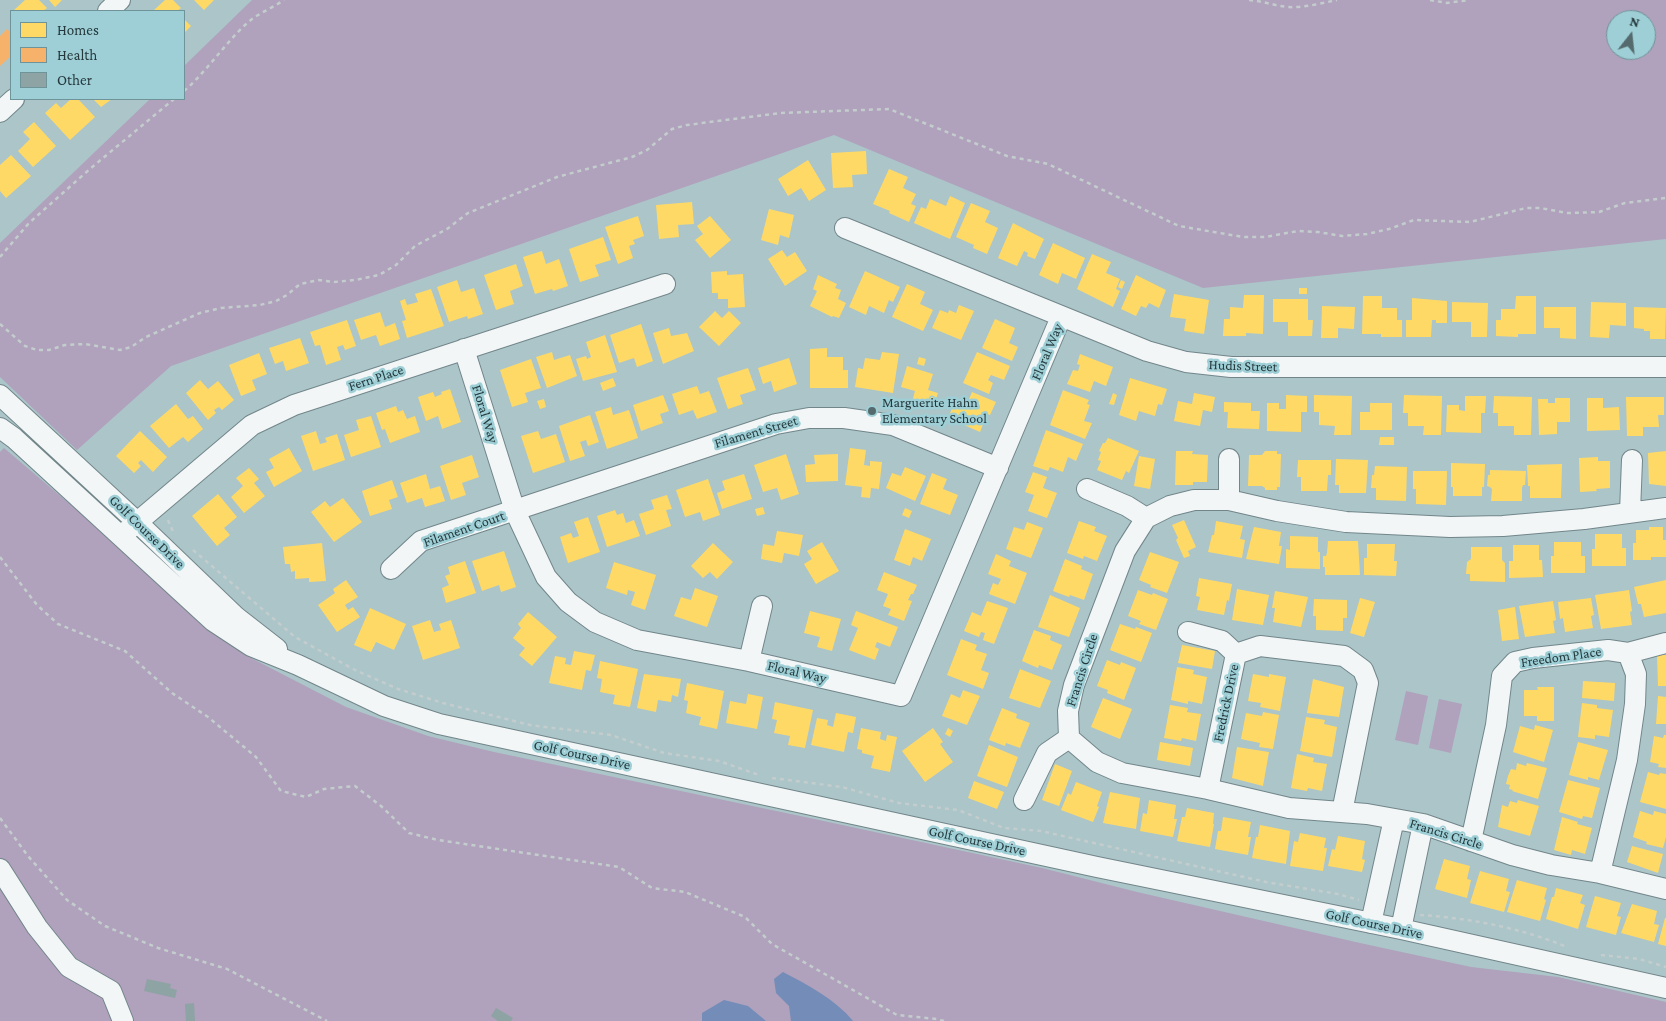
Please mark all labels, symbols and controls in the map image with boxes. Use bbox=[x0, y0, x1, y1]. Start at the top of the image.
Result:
legend bbox=[10, 10, 185, 100]
north arrow bbox=[1606, 10, 1656, 60]
text: N bbox=[1628, 13, 1642, 31]
text: Homes bbox=[57, 22, 99, 38]
text: Health bbox=[57, 47, 97, 63]
text: Other bbox=[57, 72, 92, 88]
street label: Floral Way bbox=[1028, 321, 1066, 383]
street label: Hudis Street bbox=[1208, 356, 1278, 376]
street label: Fern Place bbox=[346, 361, 406, 395]
street label: Floral Way bbox=[468, 383, 502, 445]
place label: Marguerite Hahn Elementary School bbox=[882, 395, 987, 428]
marker: Marguerite Hahn Elementary School bbox=[866, 405, 878, 417]
street label: Filament Street bbox=[713, 412, 799, 452]
street label: Golf Course Drive bbox=[106, 492, 188, 572]
street label: Filament Court bbox=[421, 507, 507, 551]
street label: Francis Circle bbox=[1062, 632, 1102, 708]
street label: Freedom Place bbox=[1520, 643, 1602, 671]
street label: Floral Way bbox=[766, 657, 828, 687]
street label: Fredrick Drive bbox=[1210, 663, 1242, 743]
street label: Golf Course Drive bbox=[532, 737, 632, 773]
street label: Francis Circle bbox=[1408, 815, 1484, 853]
street label: Golf Course Drive bbox=[927, 823, 1027, 859]
street label: Golf Course Drive bbox=[1324, 906, 1424, 942]

